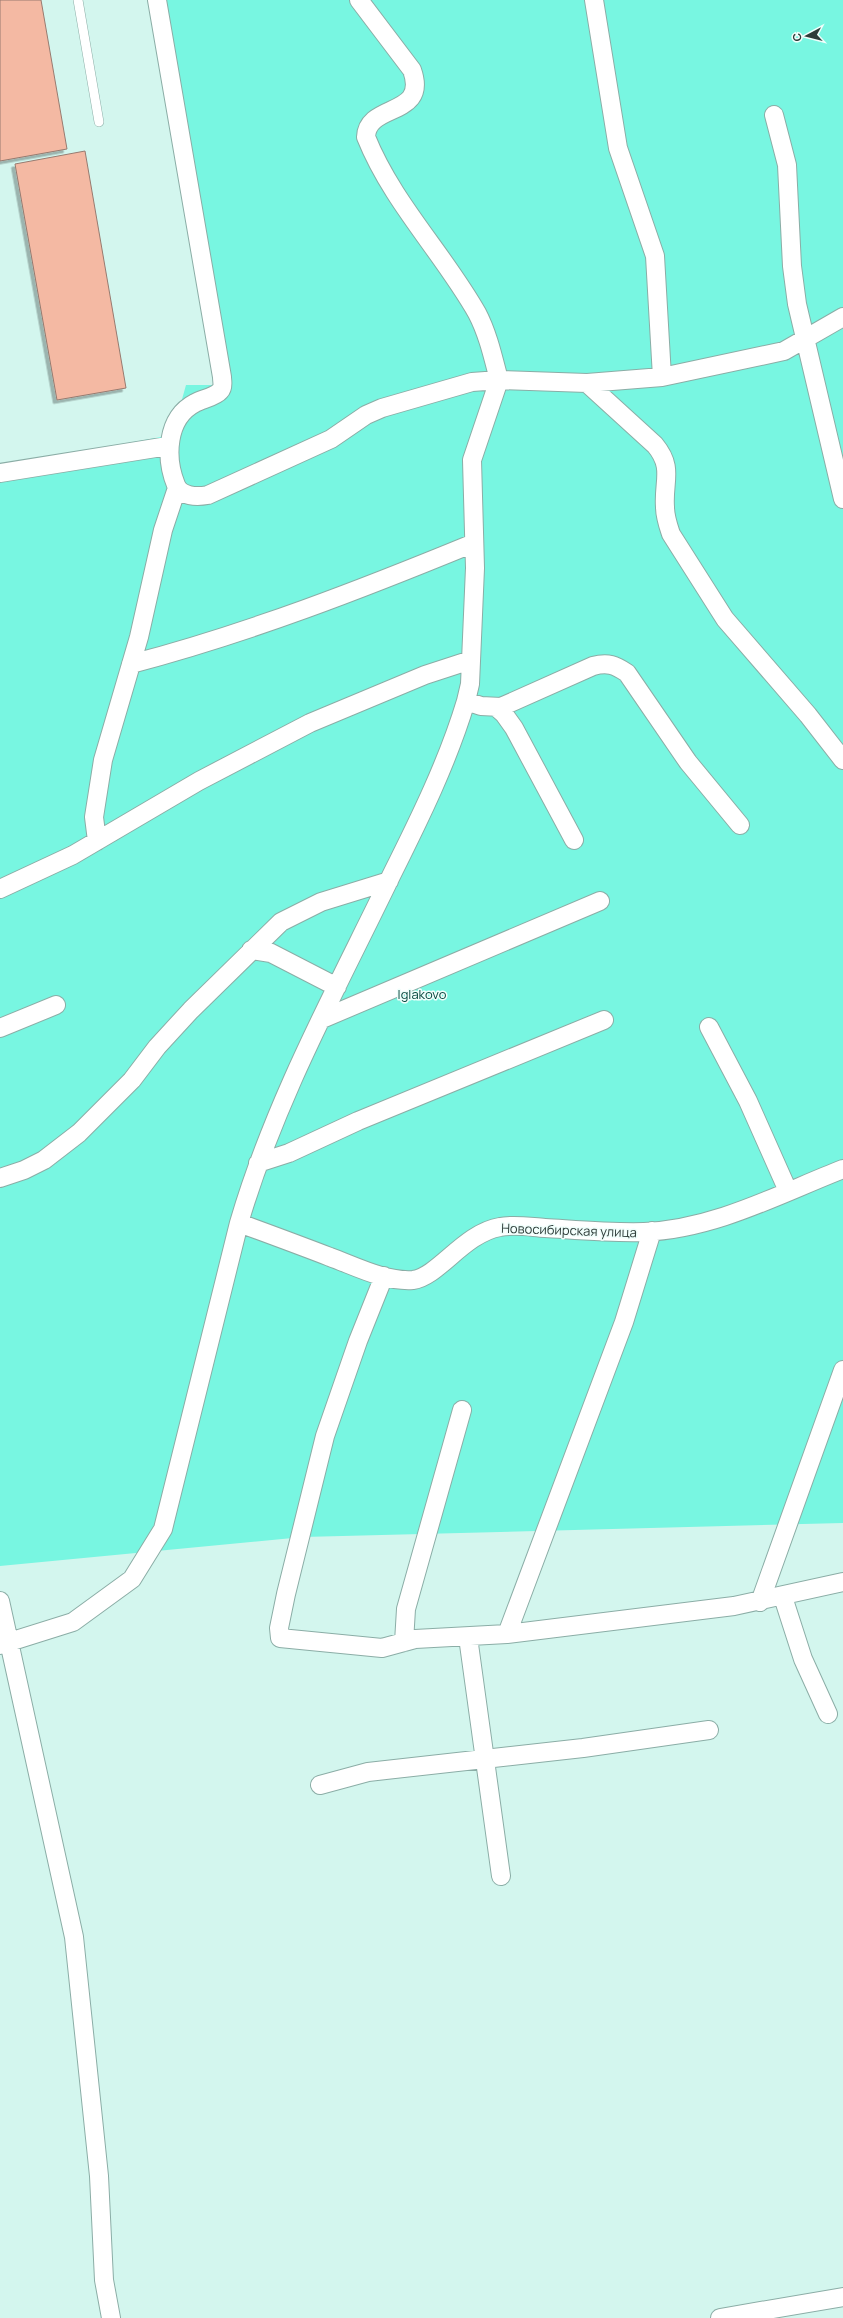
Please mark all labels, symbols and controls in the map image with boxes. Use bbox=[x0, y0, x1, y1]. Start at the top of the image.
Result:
north arrow bbox=[787, 16, 827, 56]
text: С bbox=[789, 32, 805, 42]
park label: Iglakovo bbox=[398, 985, 447, 1003]
street label: Новосибирская улица bbox=[501, 1219, 637, 1241]

